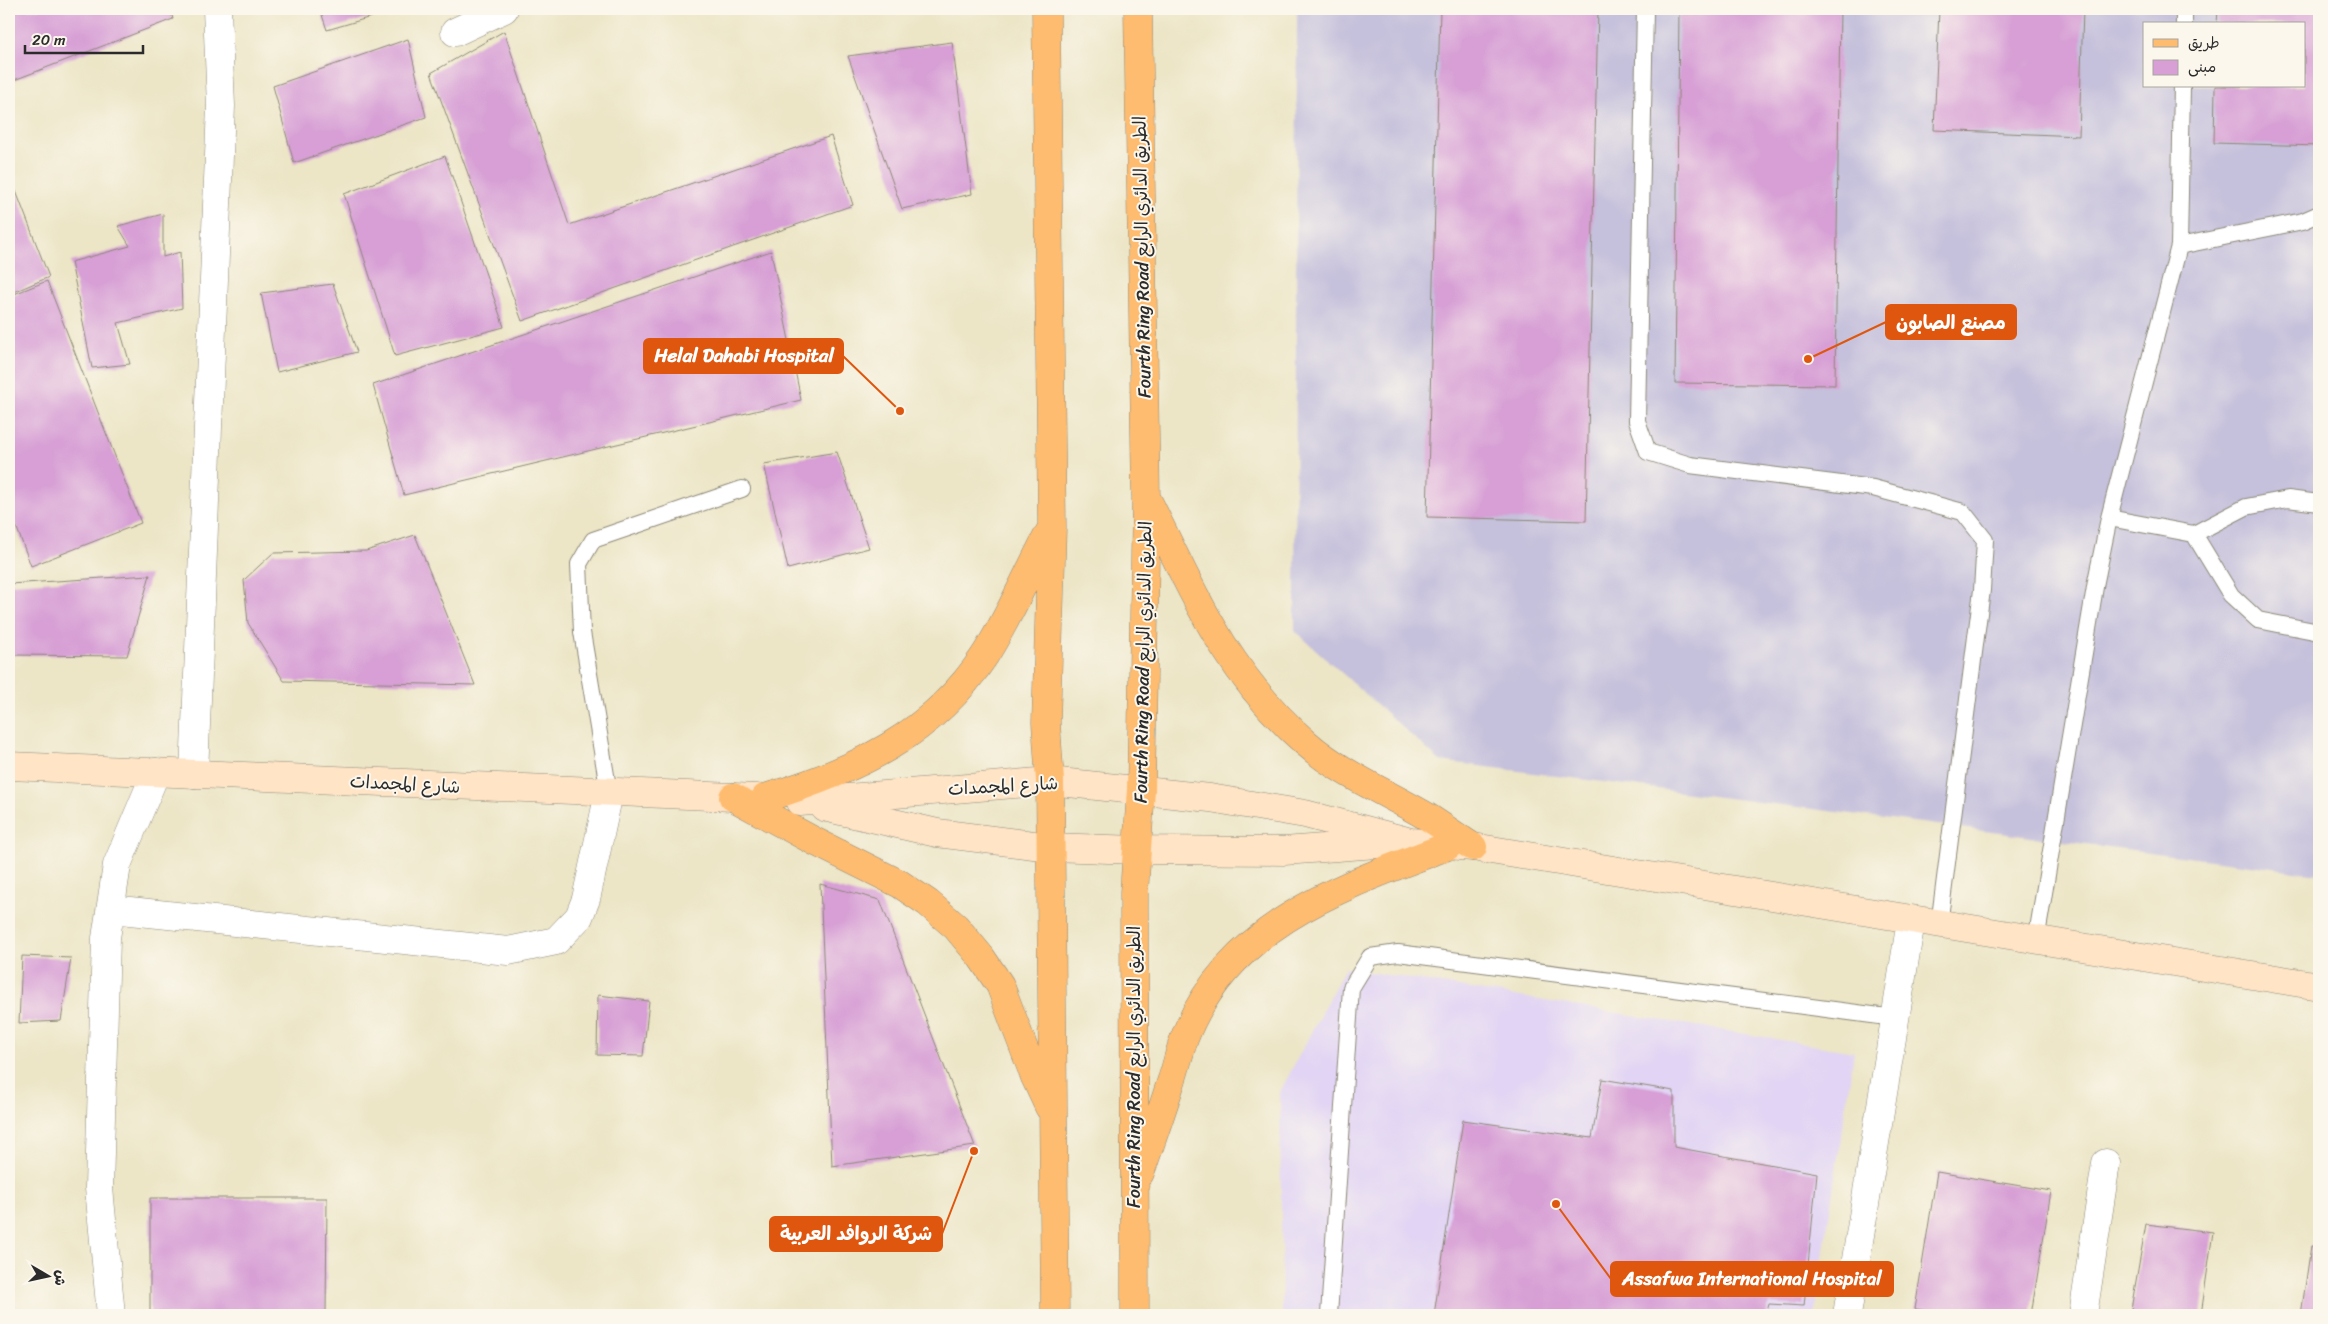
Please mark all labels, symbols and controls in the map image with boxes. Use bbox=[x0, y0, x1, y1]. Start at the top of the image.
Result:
scale bar bbox=[25, 22, 142, 54]
legend bbox=[2143, 22, 2306, 88]
text: 20 m bbox=[32, 27, 66, 53]
text: طريق bbox=[2188, 30, 2220, 56]
text: مبنى bbox=[2188, 54, 2216, 80]
street label: Fourth Ring Road الطريق الدائري الرابع bbox=[1124, 116, 1160, 398]
callout: مصنع الصابون bbox=[1886, 305, 2016, 339]
text: مصنع الصابون bbox=[1896, 306, 2006, 339]
callout: Helal Dahabi Hospital bbox=[644, 339, 843, 373]
text: Helal Dahabi Hospital bbox=[653, 339, 835, 372]
street label: Fourth Ring Road الطريق الدائري الرابع bbox=[1125, 521, 1161, 803]
street label: شارع المجمدات bbox=[349, 765, 461, 803]
street label: شارع المجمدات bbox=[947, 767, 1059, 805]
street label: Fourth Ring Road الطريق الدائري الرابع bbox=[1118, 926, 1150, 1208]
callout: شركة الروافد العربية bbox=[770, 1217, 942, 1251]
text: شركة الروافد العربية bbox=[780, 1217, 932, 1250]
north arrow bbox=[22, 1252, 72, 1302]
callout: Assafwa International Hospital bbox=[1611, 1262, 1893, 1296]
text: Assafwa International Hospital bbox=[1621, 1262, 1882, 1295]
text: ش bbox=[47, 1268, 74, 1288]

